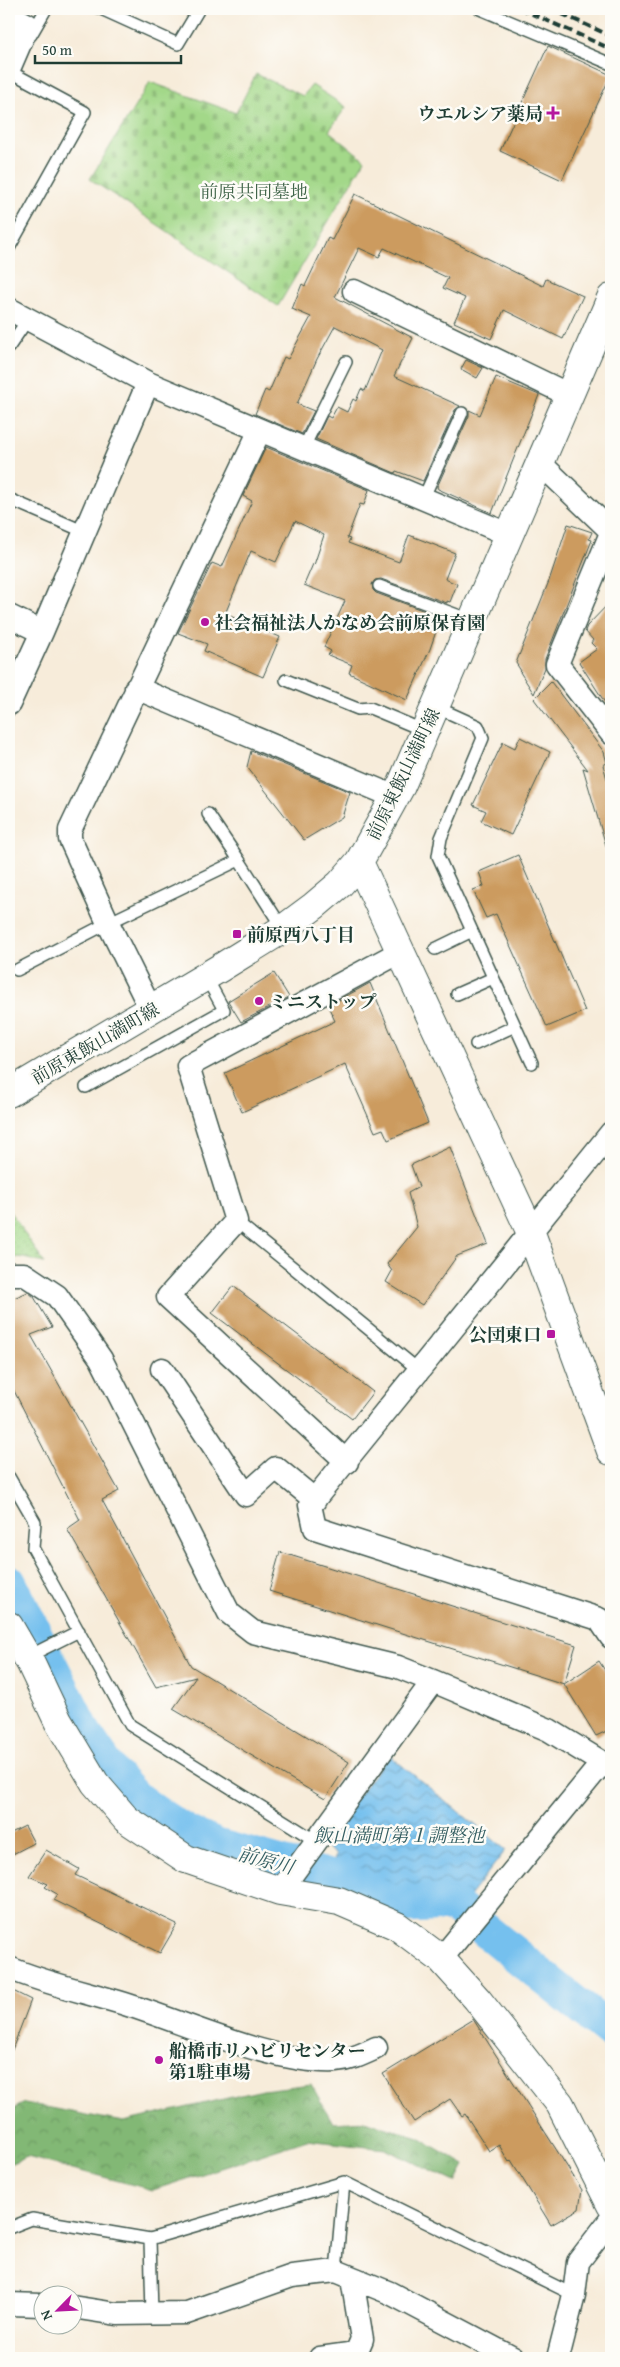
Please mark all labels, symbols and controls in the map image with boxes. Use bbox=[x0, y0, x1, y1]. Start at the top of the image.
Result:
scale bar bbox=[35, 32, 181, 64]
text: 50 m bbox=[42, 39, 73, 60]
place label: ウエルシア薬局 bbox=[417, 100, 543, 127]
marker: ウエルシア薬局 bbox=[547, 107, 559, 119]
park label: 前原共同墓地 bbox=[200, 178, 308, 205]
place label: 社会福祉法人かなめ会前原保育園 bbox=[215, 609, 485, 636]
marker: 社会福祉法人かなめ会前原保育園 bbox=[199, 616, 211, 628]
street label: 前原東飯山満町線 bbox=[359, 703, 447, 845]
place label: 前原西八丁目 bbox=[247, 921, 355, 948]
marker: 前原西八丁目 bbox=[231, 928, 243, 940]
place label: ミニストップ bbox=[269, 988, 376, 1015]
street label: 前原東飯山満町線 bbox=[26, 995, 164, 1091]
marker: ミニストップ bbox=[253, 995, 265, 1007]
place label: 公団東口 bbox=[469, 1321, 541, 1348]
marker: 公団東口 bbox=[545, 1328, 557, 1340]
water label: 飯山満町第１調整池 bbox=[313, 1821, 486, 1849]
water label: 前原川 bbox=[235, 1839, 299, 1881]
place label: 船橋市リハビリセンター 第1駐車場 bbox=[169, 2037, 366, 2085]
marker: 船橋市リハビリセンター 第1駐車場 bbox=[153, 2054, 165, 2066]
north arrow bbox=[32, 2284, 82, 2334]
text: N bbox=[35, 2306, 57, 2324]

